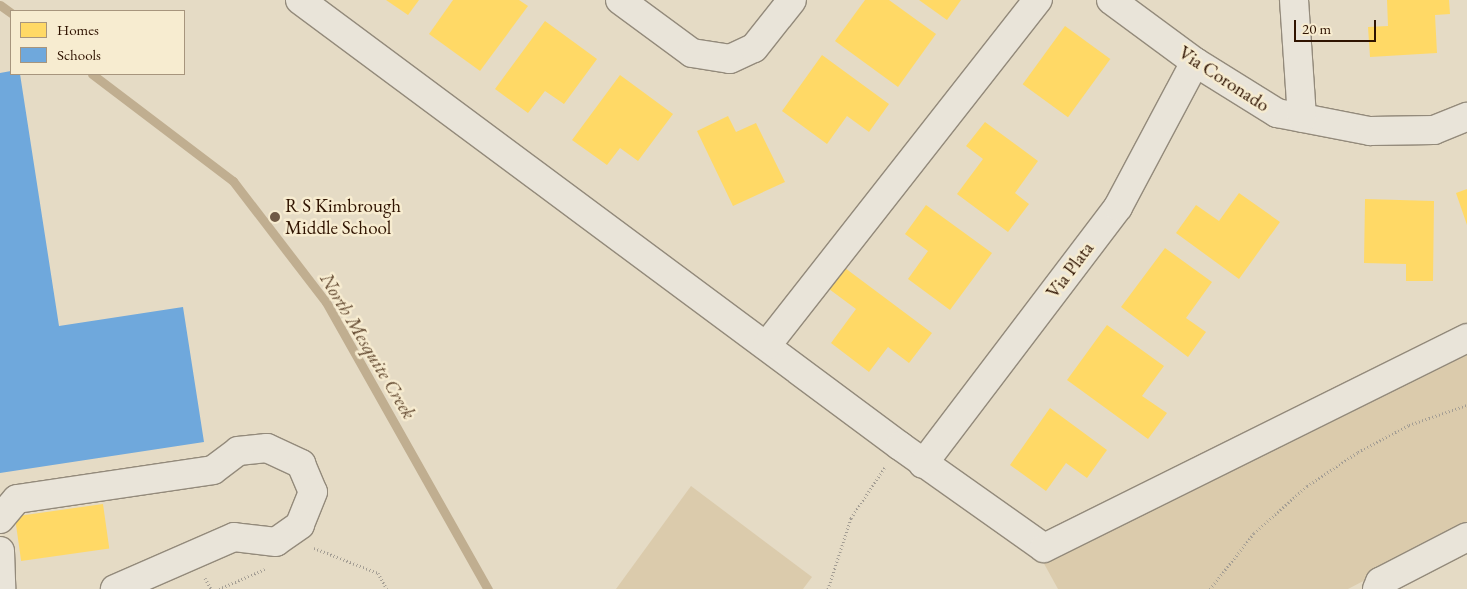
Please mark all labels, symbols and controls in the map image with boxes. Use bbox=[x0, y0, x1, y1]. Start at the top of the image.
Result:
legend bbox=[10, 10, 185, 75]
scale bar bbox=[1297, 10, 1380, 42]
text: 20 m bbox=[1302, 19, 1331, 38]
text: Homes bbox=[57, 20, 99, 39]
street label: Via Coronado bbox=[1174, 41, 1274, 117]
text: Schools bbox=[57, 45, 101, 64]
place label: R S Kimbrough Middle School bbox=[285, 195, 401, 239]
marker: R S Kimbrough Middle School bbox=[269, 211, 281, 223]
street label: Via Plata bbox=[1041, 237, 1099, 303]
water label: North Mesquite Creek bbox=[315, 268, 421, 424]

